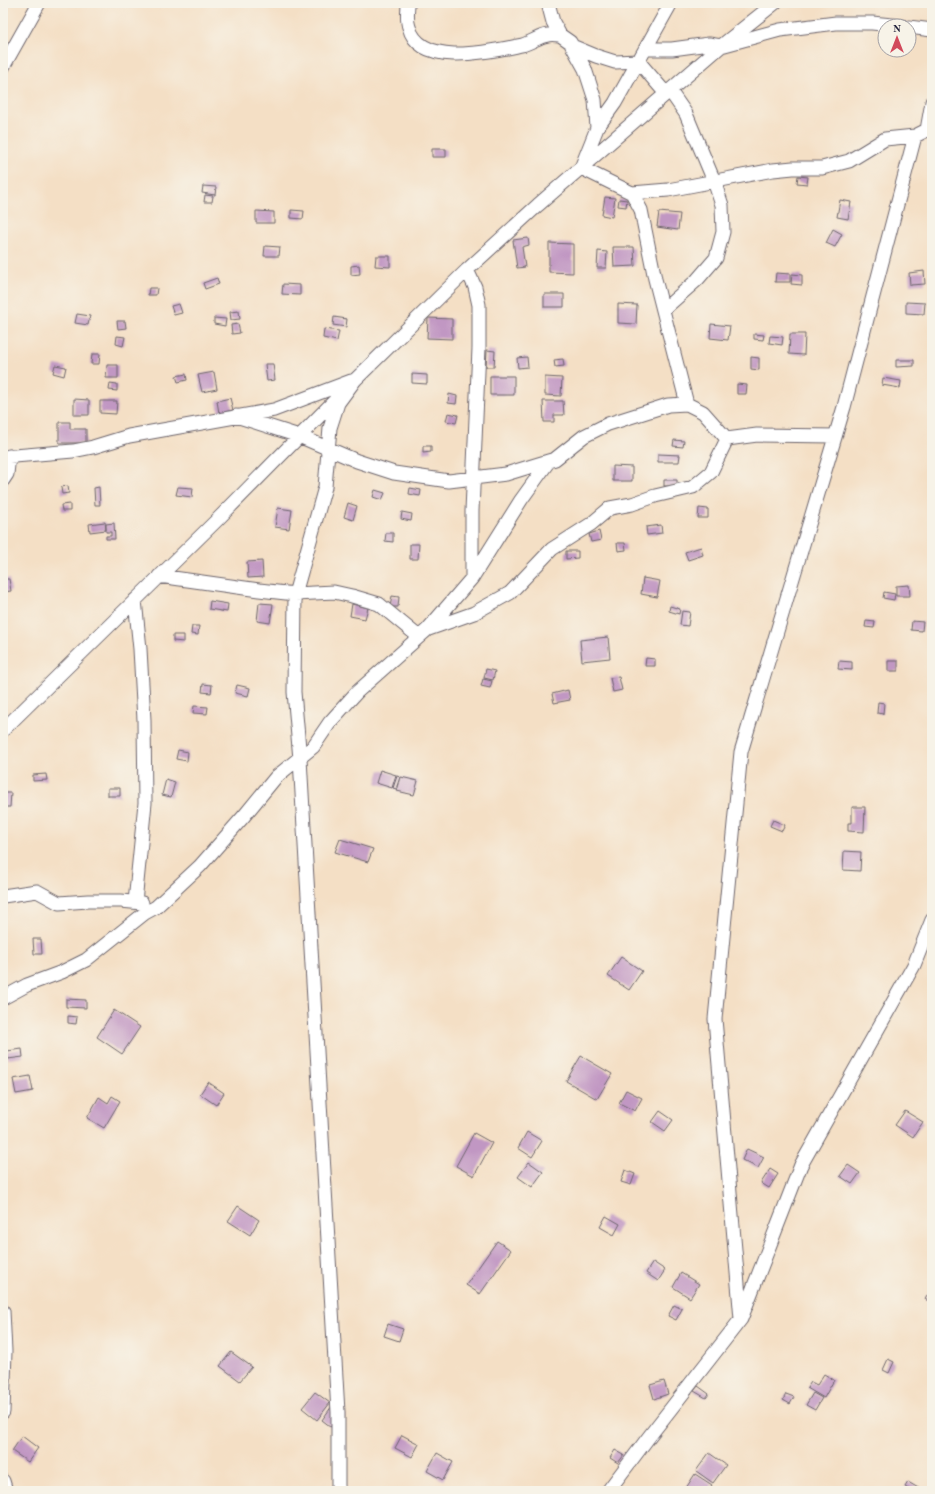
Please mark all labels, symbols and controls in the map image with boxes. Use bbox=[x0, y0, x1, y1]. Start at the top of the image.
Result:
north arrow bbox=[877, 18, 917, 58]
text: N bbox=[893, 24, 902, 35]

